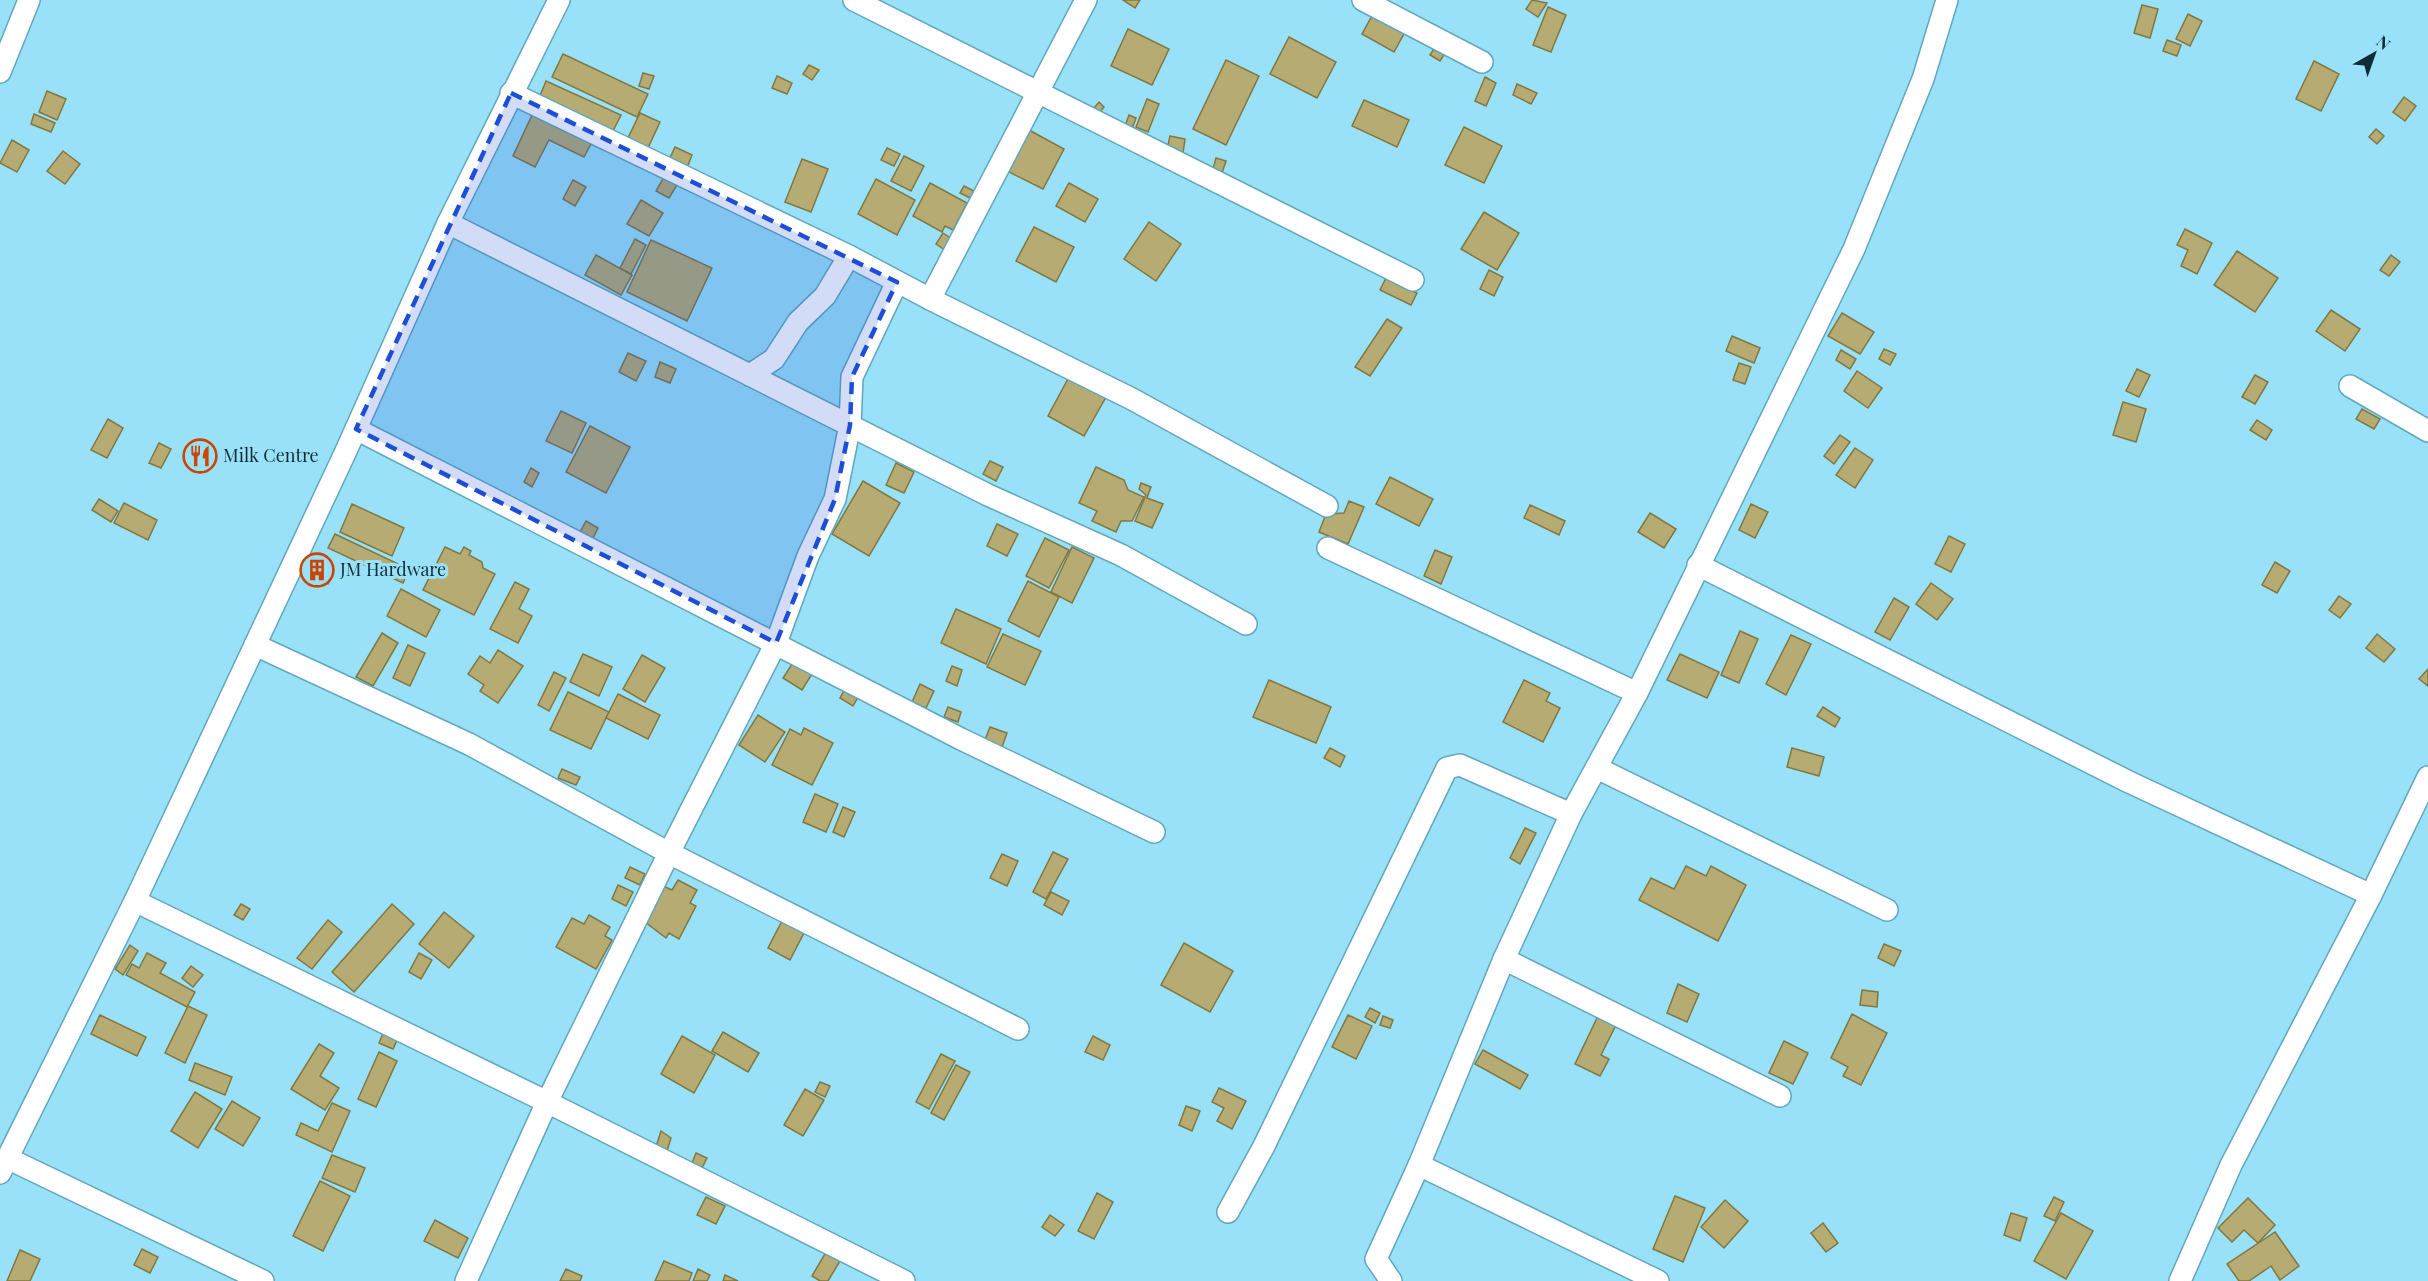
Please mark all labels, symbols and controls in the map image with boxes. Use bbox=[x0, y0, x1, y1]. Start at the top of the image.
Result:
north arrow bbox=[2344, 24, 2404, 84]
text: N bbox=[2373, 30, 2395, 54]
restaurant icon: Milk Centre bbox=[182, 438, 218, 474]
place label: Milk Centre bbox=[223, 443, 319, 467]
building icon: JM Hardware bbox=[299, 552, 335, 588]
place label: JM Hardware bbox=[339, 557, 446, 581]

